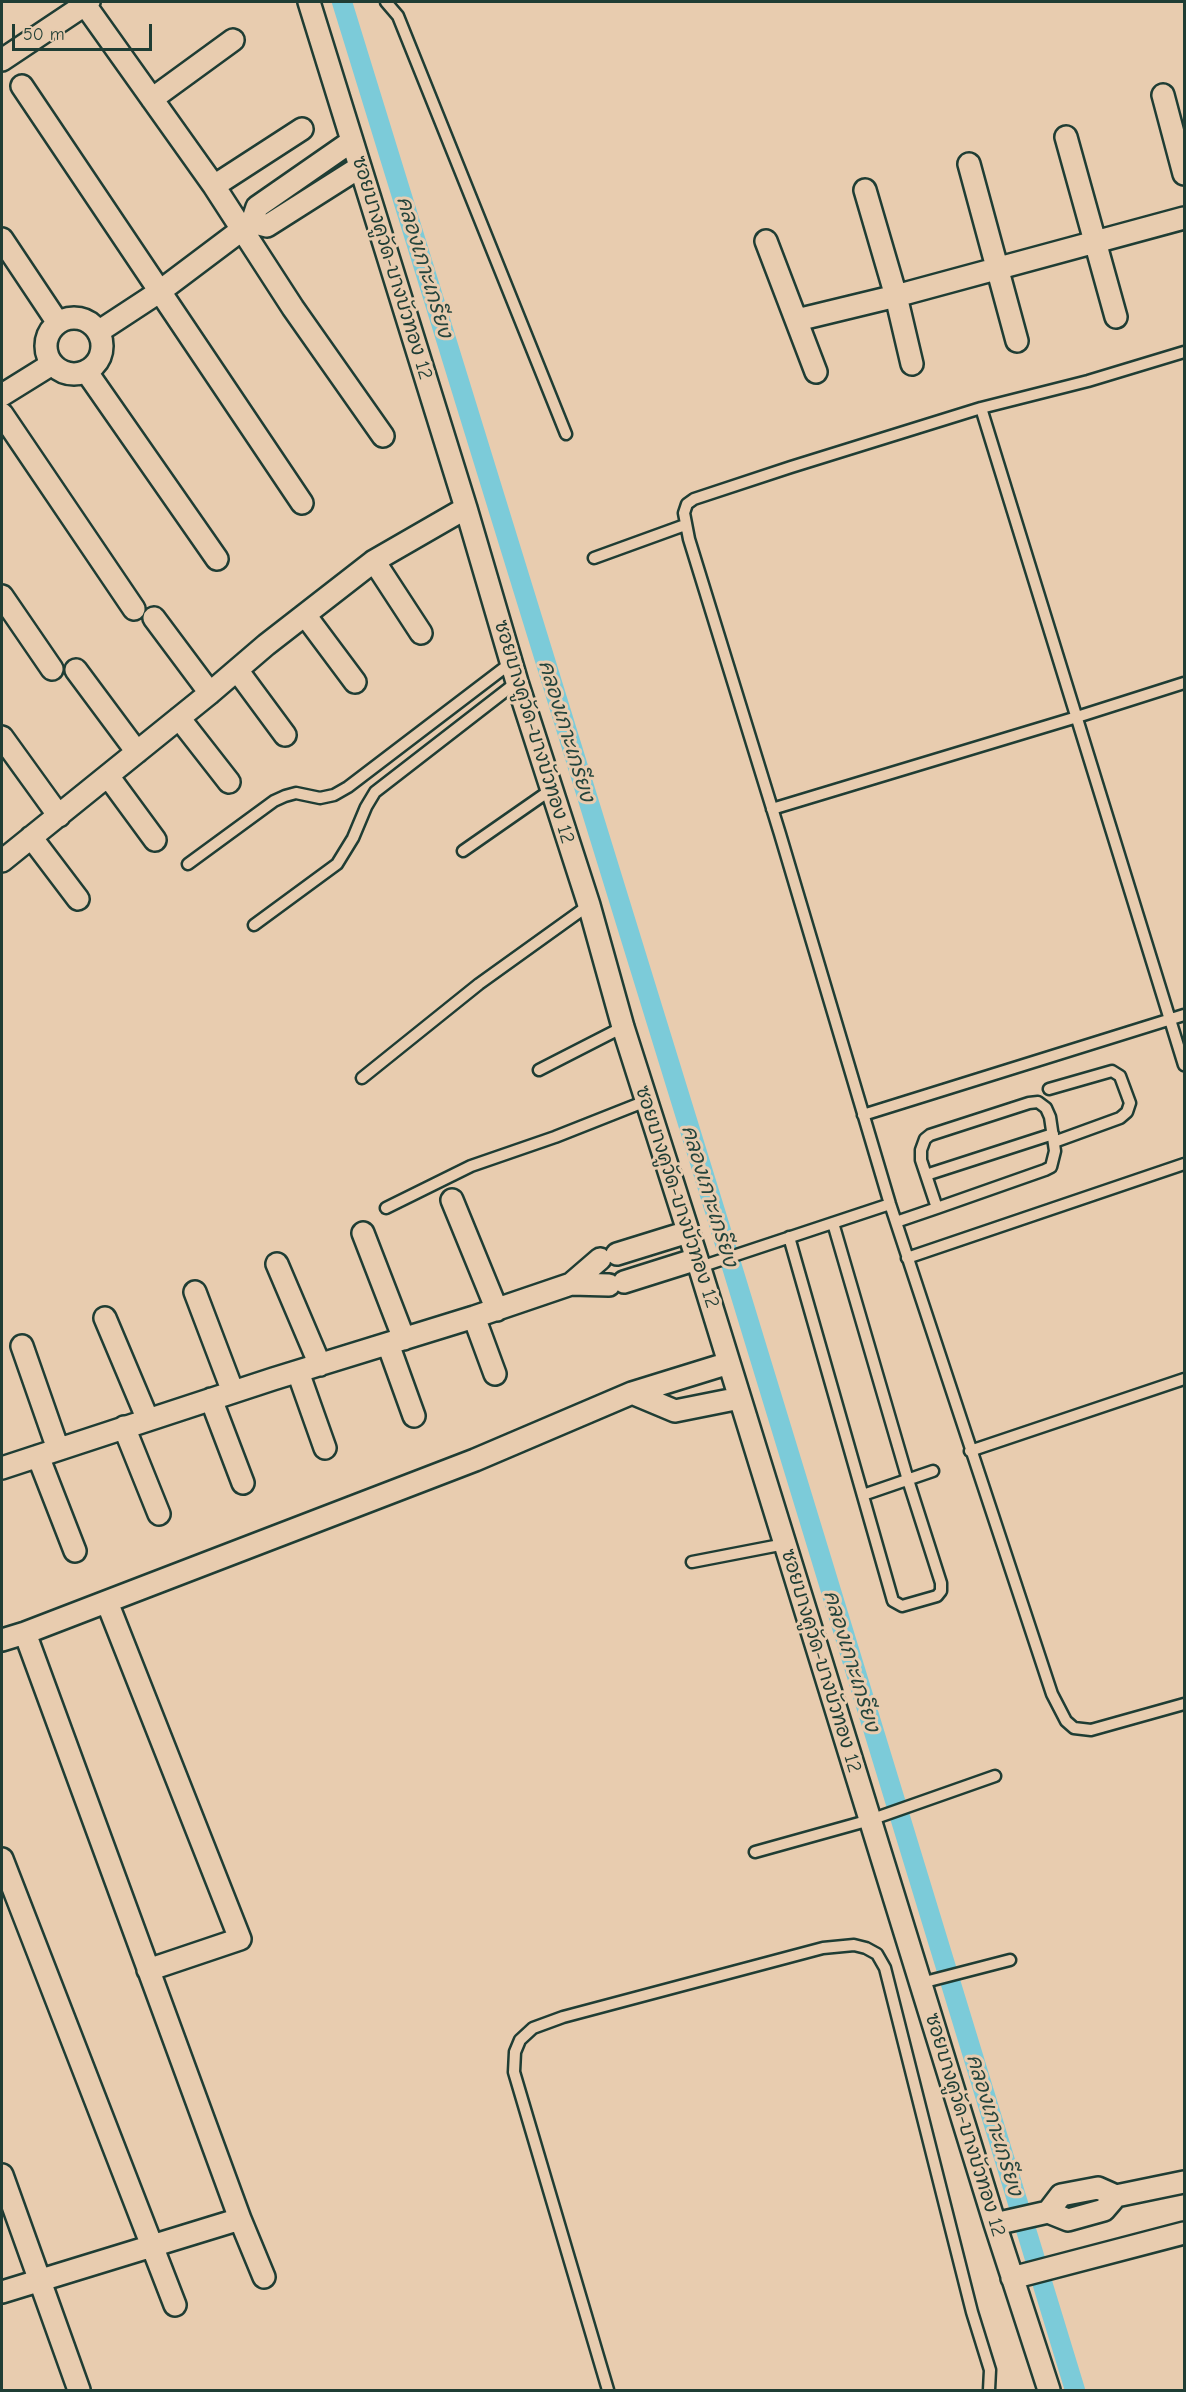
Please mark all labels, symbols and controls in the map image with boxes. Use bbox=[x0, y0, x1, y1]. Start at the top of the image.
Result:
scale bar bbox=[15, 12, 154, 50]
text: 50 m bbox=[23, 24, 65, 45]
street label: ซอยบางคูวัด-บางบัวทอง 12 bbox=[347, 153, 437, 383]
water label: คลองเกาะเกรียง bbox=[391, 193, 457, 341]
street label: ซอยบางคูวัด-บางบัวทอง 12 bbox=[489, 617, 579, 847]
water label: คลองเกาะเกรียง bbox=[533, 657, 599, 805]
street label: ซอยบางคูวัด-บางบัวทอง 12 bbox=[630, 1083, 724, 1311]
water label: คลองเกาะเกรียง bbox=[676, 1122, 742, 1270]
street label: ซอยบางคูวัด-บางบัวทอง 12 bbox=[776, 1546, 866, 1776]
water label: คลองเกาะเกรียง bbox=[818, 1587, 884, 1735]
street label: ซอยบางคูวัด-บางบัวทอง 12 bbox=[920, 2010, 1010, 2240]
water label: คลองเกาะเกรียง bbox=[961, 2051, 1027, 2199]

